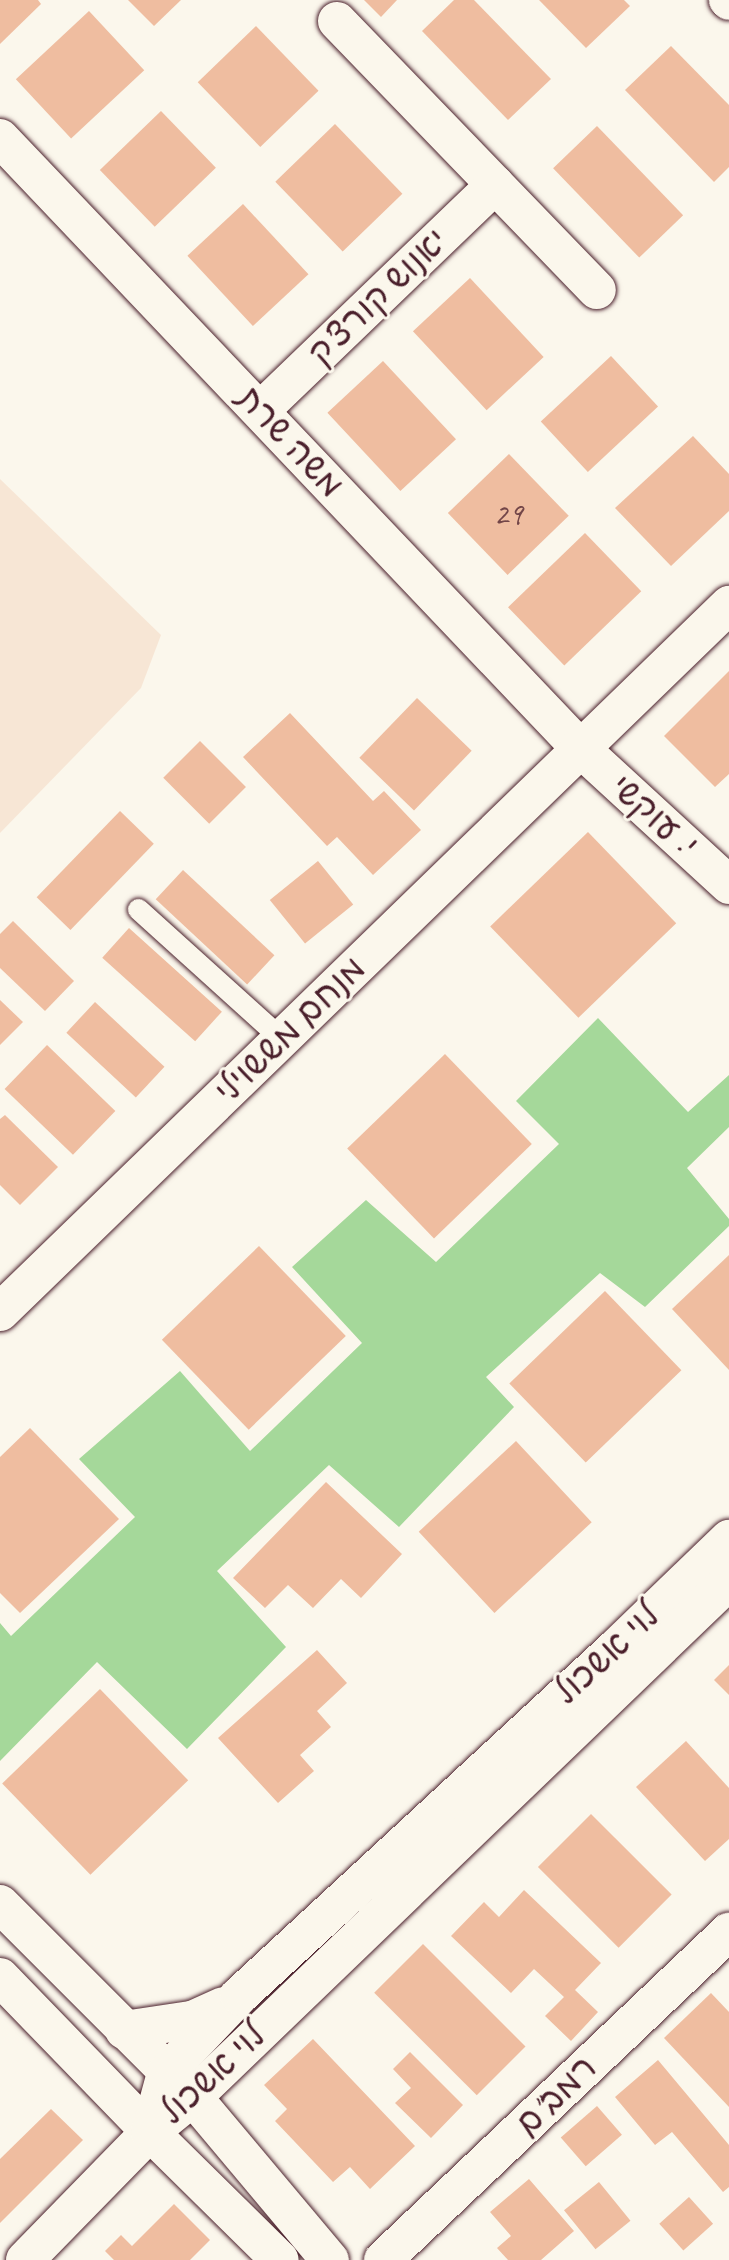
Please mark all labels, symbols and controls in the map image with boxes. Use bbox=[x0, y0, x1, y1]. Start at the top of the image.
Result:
street label: יאנוש קורצ'ק bbox=[299, 220, 457, 374]
street label: משה שרת bbox=[228, 378, 352, 506]
house number: 29 bbox=[494, 495, 522, 533]
street label: י. עוקשי bbox=[601, 766, 707, 866]
street label: מנחם מששוילי bbox=[206, 948, 374, 1112]
street label: לוי אשכול bbox=[546, 1595, 668, 1713]
street label: לוי אשכול bbox=[152, 2015, 274, 2133]
street label: רמב"ם bbox=[507, 2047, 605, 2145]

